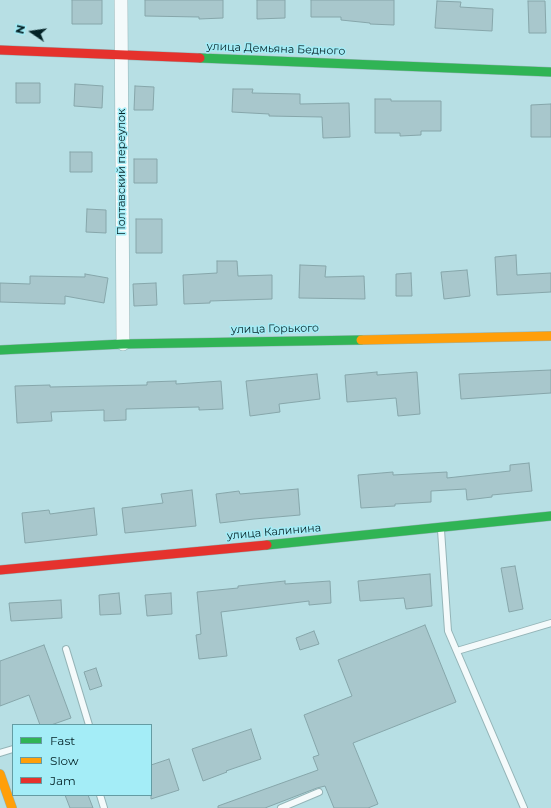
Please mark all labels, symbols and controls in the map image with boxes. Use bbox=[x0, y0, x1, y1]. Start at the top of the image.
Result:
north arrow bbox=[12, 12, 52, 52]
text: N bbox=[12, 23, 28, 35]
street label: улица Демьяна Бедного bbox=[206, 40, 346, 58]
street label: Полтавский переулок bbox=[115, 109, 129, 235]
street label: улица Горького bbox=[231, 322, 319, 336]
street label: улица Калинина bbox=[226, 521, 322, 543]
legend bbox=[12, 724, 152, 796]
text: Fast bbox=[50, 733, 75, 748]
text: Slow bbox=[50, 753, 79, 768]
text: Jam bbox=[50, 773, 76, 788]

